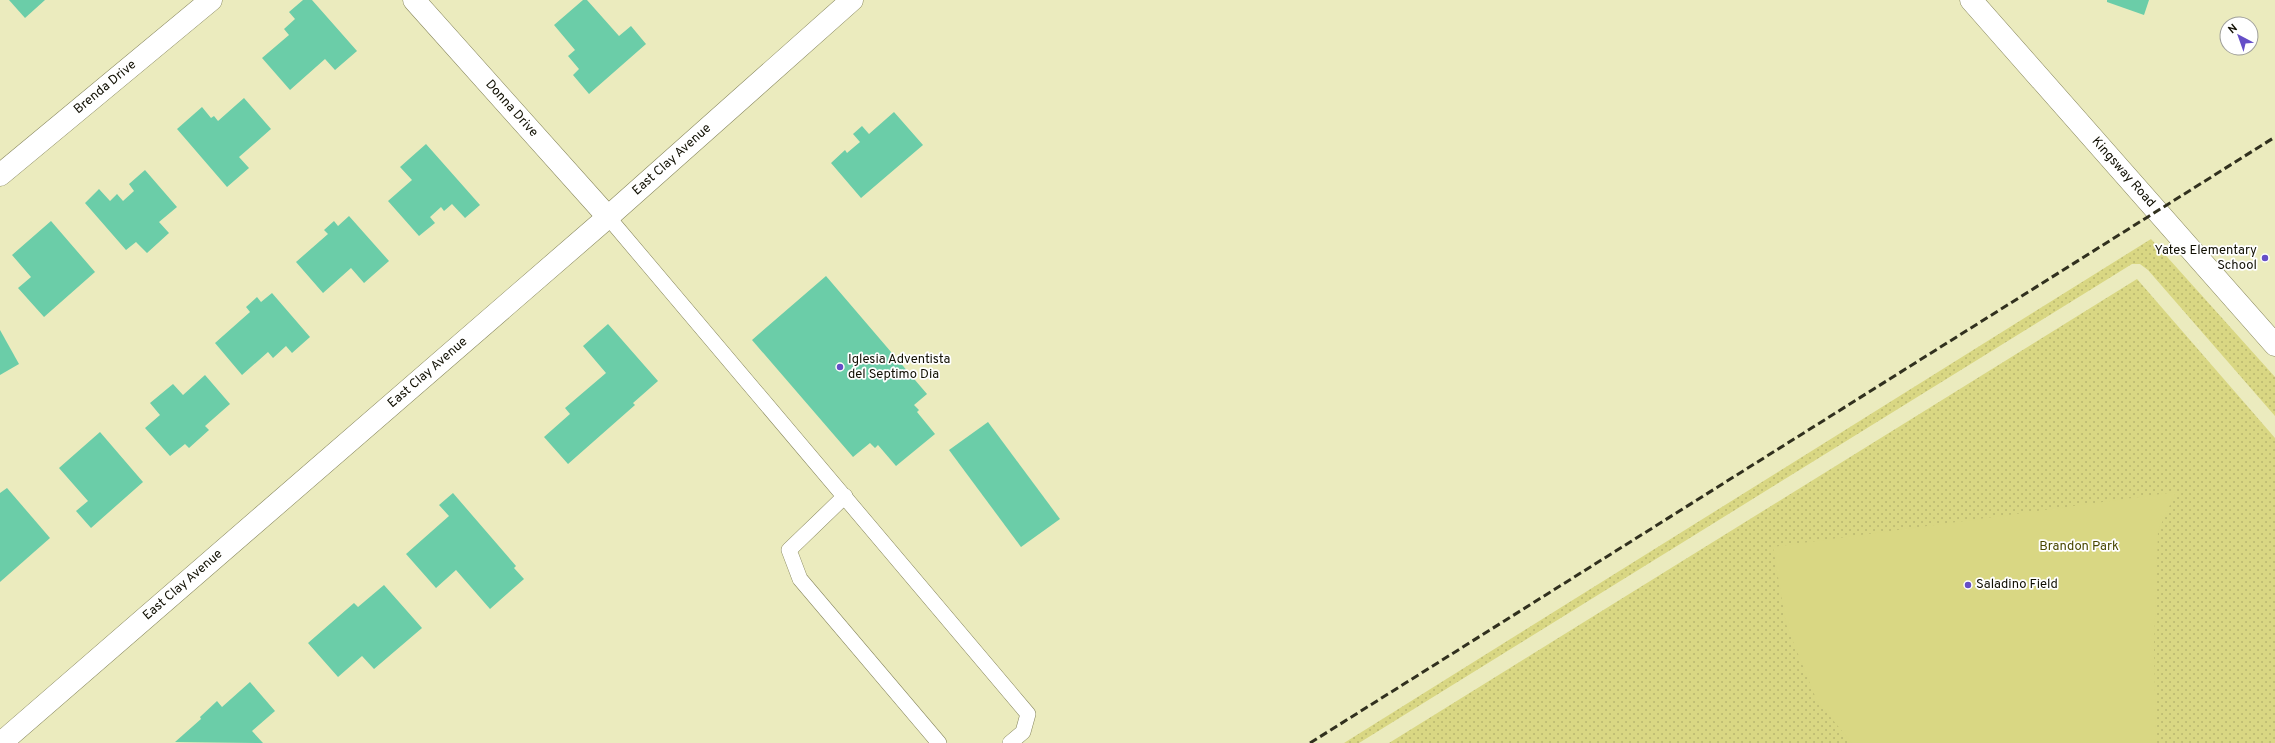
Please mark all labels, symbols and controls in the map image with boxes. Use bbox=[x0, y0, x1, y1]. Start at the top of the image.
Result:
north arrow bbox=[2219, 16, 2259, 56]
text: N bbox=[2226, 21, 2241, 37]
street label: Brenda Drive bbox=[71, 57, 140, 118]
street label: Donna Drive bbox=[481, 77, 541, 141]
street label: East Clay Avenue bbox=[629, 121, 715, 199]
street label: Kingsway Road bbox=[2088, 134, 2158, 211]
place label: Yates Elementary School bbox=[2155, 243, 2257, 274]
marker: Yates Elementary School bbox=[2260, 253, 2270, 263]
street label: East Clay Avenue bbox=[385, 334, 471, 412]
place label: Iglesia Adventista del Septimo Dia bbox=[848, 352, 950, 383]
marker: Iglesia Adventista del Septimo Dia bbox=[835, 362, 845, 372]
park label: Brandon Park bbox=[2039, 539, 2119, 555]
street label: East Clay Avenue bbox=[140, 546, 226, 624]
place label: Saladino Field bbox=[1976, 577, 2058, 593]
marker: Saladino Field bbox=[1963, 580, 1973, 590]

